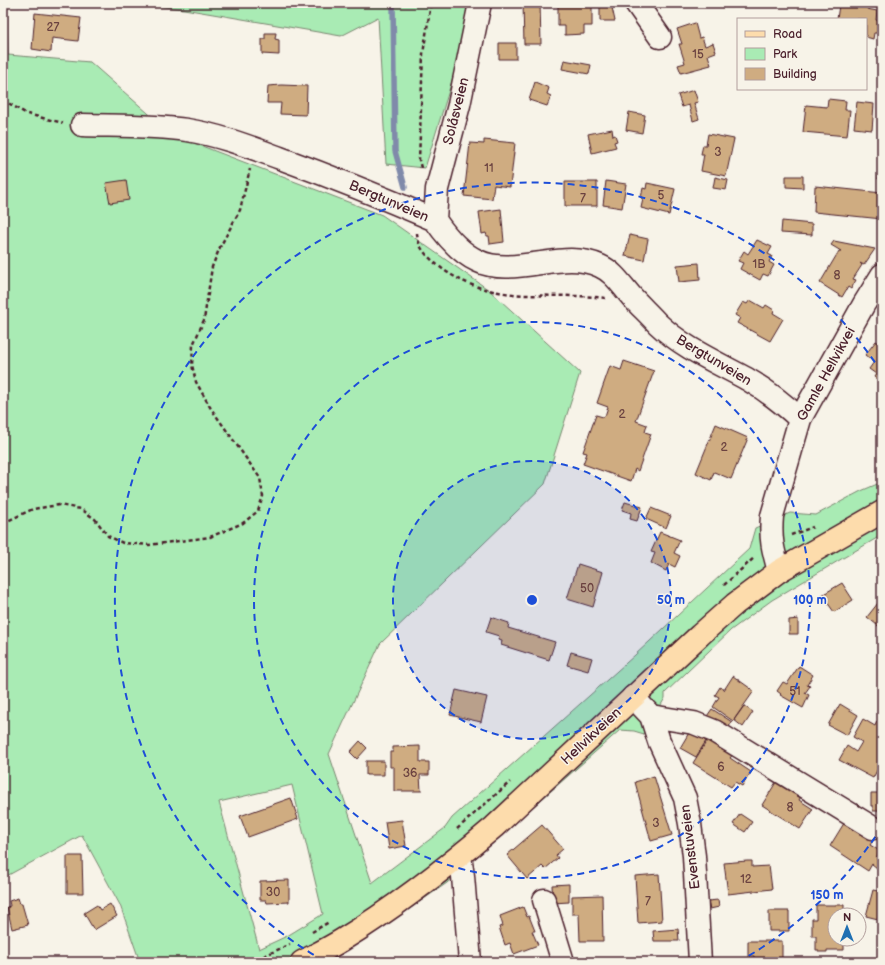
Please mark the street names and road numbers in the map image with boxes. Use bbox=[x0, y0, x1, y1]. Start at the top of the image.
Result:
street label: Solåsveien bbox=[439, 76, 473, 146]
street label: Bergtunveien bbox=[347, 177, 432, 225]
street label: Gamle Hellvikvei bbox=[793, 324, 859, 424]
street label: Bergtunveien bbox=[673, 331, 755, 389]
street label: Hellvikveien bbox=[557, 704, 625, 768]
street label: Evenstuveien bbox=[676, 804, 704, 890]

